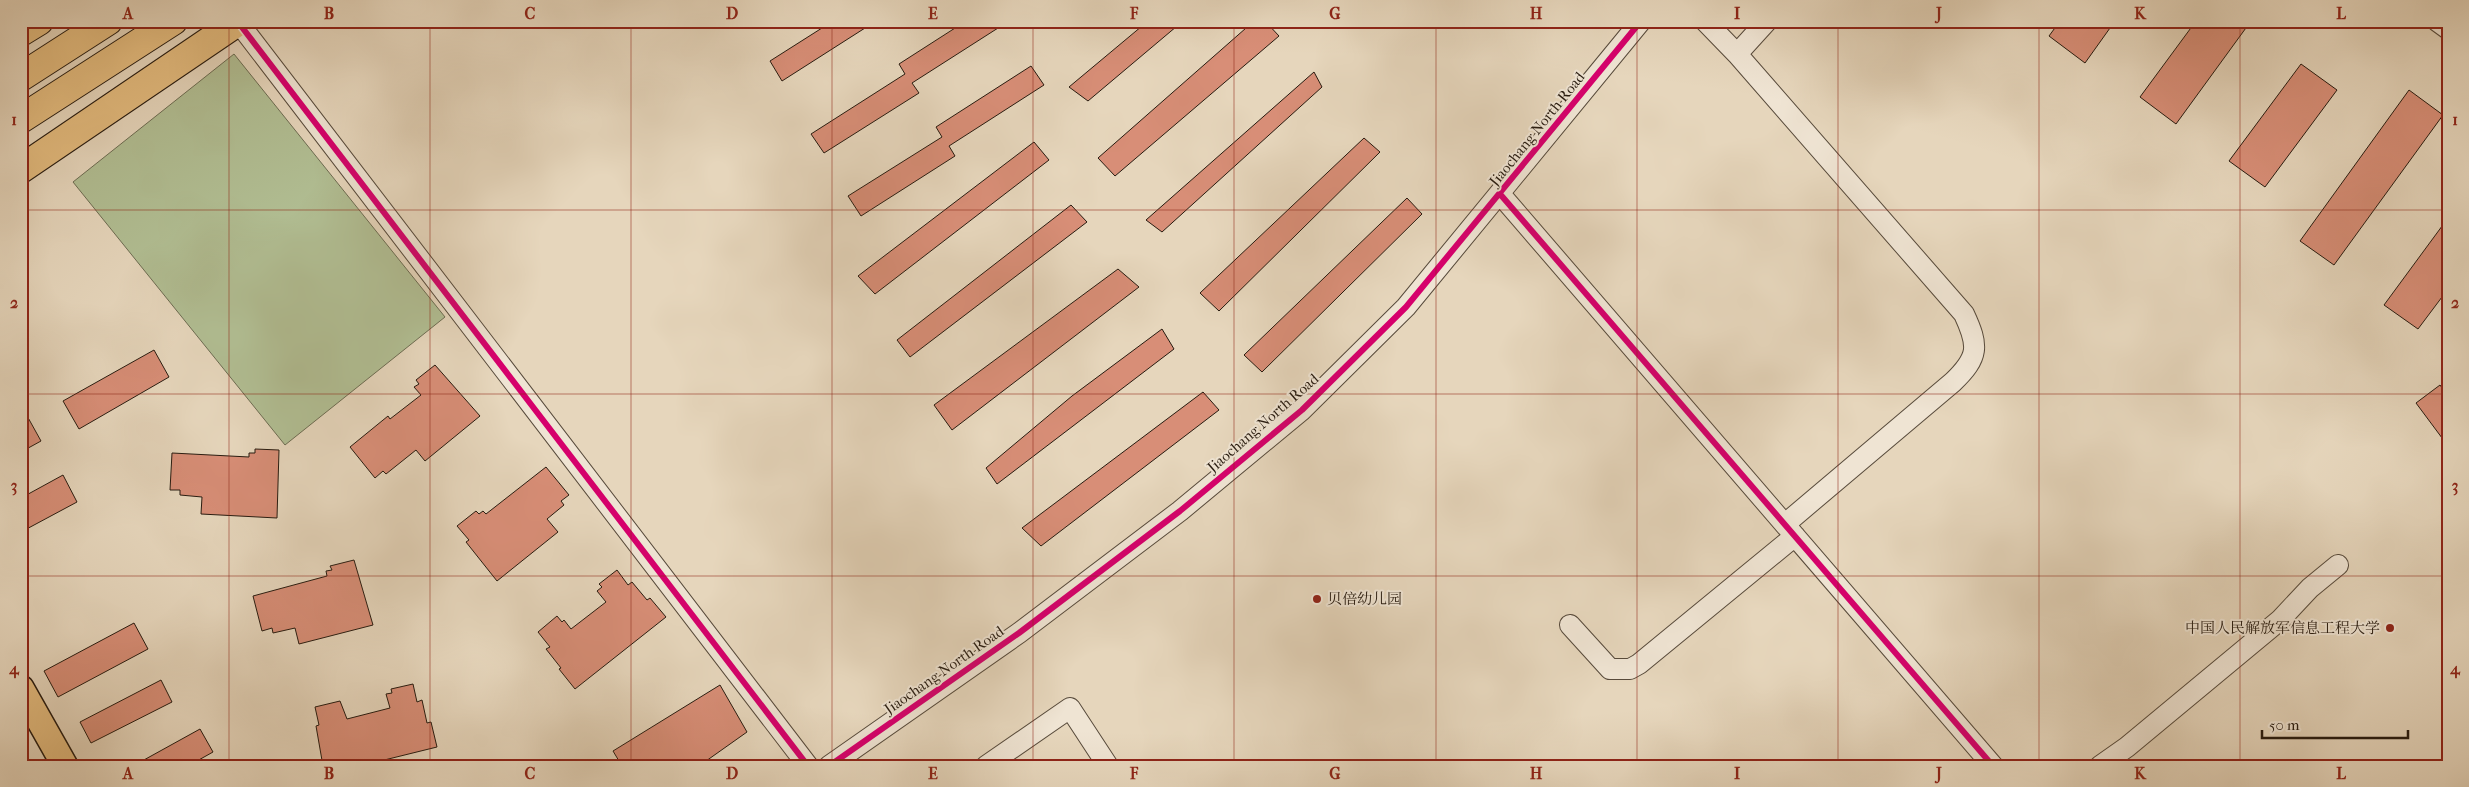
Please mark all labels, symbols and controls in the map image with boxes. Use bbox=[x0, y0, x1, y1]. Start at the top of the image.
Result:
text: A bbox=[122, 4, 134, 23]
text: B bbox=[324, 4, 334, 23]
text: C bbox=[525, 4, 536, 23]
text: D bbox=[726, 4, 738, 23]
text: E bbox=[928, 4, 938, 23]
text: F bbox=[1129, 4, 1139, 23]
text: G bbox=[1329, 4, 1341, 23]
text: H bbox=[1530, 4, 1543, 23]
text: I bbox=[1734, 4, 1741, 23]
text: J bbox=[1934, 4, 1942, 24]
text: K bbox=[2134, 4, 2147, 23]
text: L bbox=[2336, 4, 2346, 23]
street label: Jiaochang North Road bbox=[1485, 68, 1589, 191]
text: 1 bbox=[11, 110, 17, 129]
text: 1 bbox=[2452, 110, 2458, 129]
text: 2 bbox=[10, 293, 18, 312]
text: 2 bbox=[2451, 293, 2459, 312]
street label: Jiaochang North Road bbox=[1203, 369, 1323, 477]
text: 3 bbox=[11, 476, 17, 496]
text: 3 bbox=[2452, 476, 2458, 496]
place label: 贝倍幼儿园 bbox=[1327, 590, 1402, 608]
marker: 贝倍幼儿园 bbox=[1311, 593, 1323, 605]
place label: 中国人民解放军信息工程大学 bbox=[2185, 619, 2380, 637]
street label: Jiaochang North Road bbox=[880, 622, 1008, 719]
marker: 中国人民解放军信息工程大学 bbox=[2384, 622, 2396, 634]
text: 4 bbox=[8, 659, 20, 679]
text: 4 bbox=[2449, 659, 2461, 679]
scale bar bbox=[2262, 707, 2408, 739]
text: 50 m bbox=[2269, 716, 2300, 734]
text: A bbox=[122, 764, 134, 783]
text: B bbox=[324, 764, 334, 783]
text: C bbox=[525, 764, 536, 783]
text: D bbox=[726, 764, 738, 783]
text: E bbox=[928, 764, 938, 783]
text: F bbox=[1129, 764, 1139, 783]
text: G bbox=[1329, 764, 1341, 783]
text: H bbox=[1530, 764, 1543, 783]
text: I bbox=[1734, 764, 1741, 783]
text: J bbox=[1934, 764, 1942, 784]
text: K bbox=[2134, 764, 2147, 783]
text: L bbox=[2336, 764, 2346, 783]

